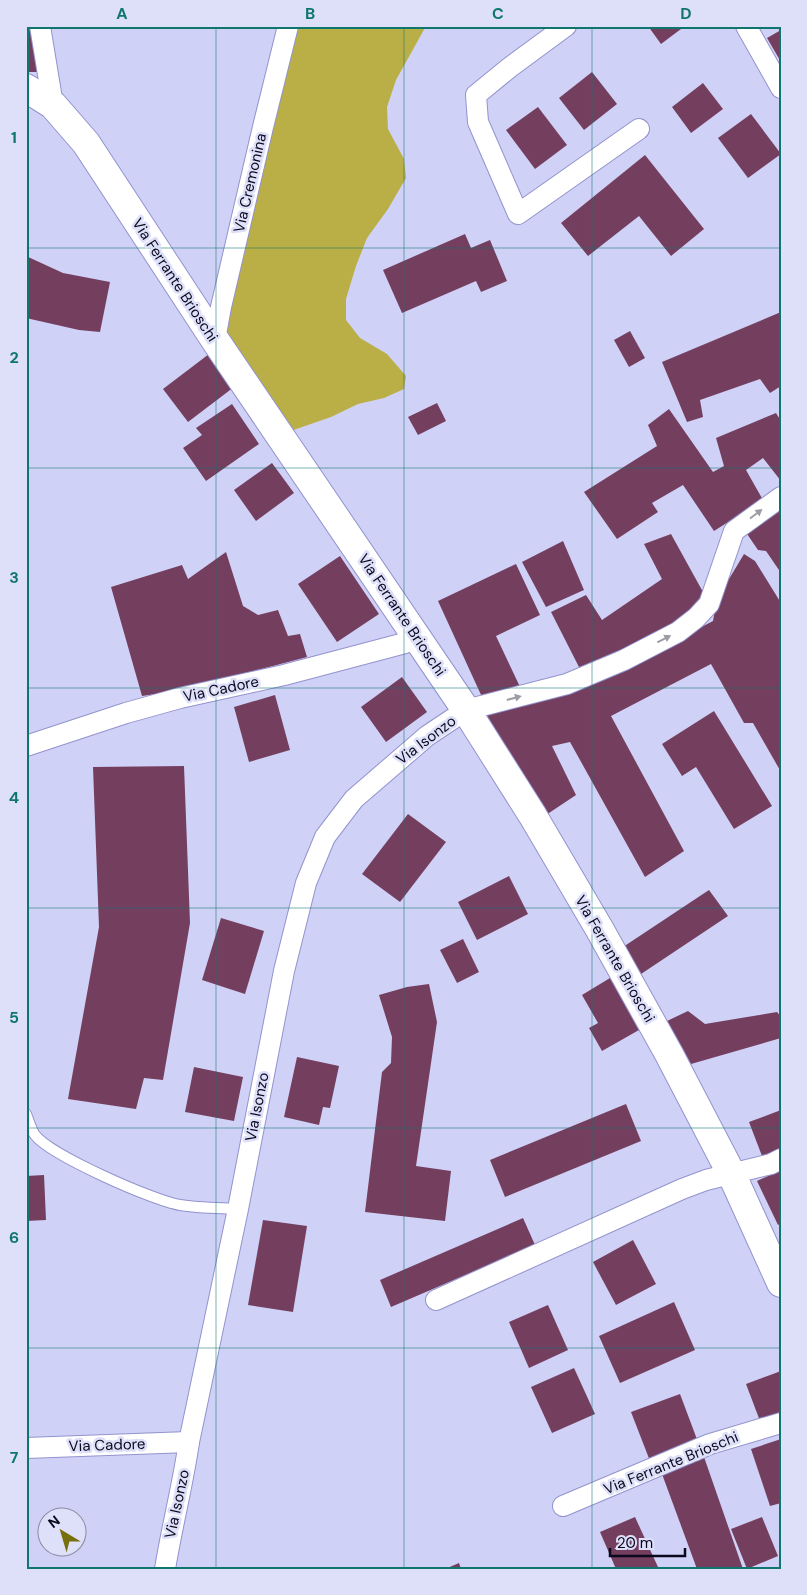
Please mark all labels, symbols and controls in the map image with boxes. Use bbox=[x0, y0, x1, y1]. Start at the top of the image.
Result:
text: A bbox=[116, 3, 128, 24]
text: B bbox=[305, 3, 315, 24]
text: C bbox=[492, 3, 504, 24]
text: D bbox=[680, 3, 692, 24]
text: 1 bbox=[11, 127, 17, 148]
street label: Via Cremonina bbox=[229, 131, 271, 235]
street label: Via Ferrante Brioschi bbox=[128, 214, 222, 346]
text: 2 bbox=[9, 347, 19, 368]
one-way arrow bbox=[749, 509, 763, 519]
street label: Via Ferrante Brioschi bbox=[354, 550, 450, 680]
text: 3 bbox=[9, 567, 19, 588]
one-way arrow bbox=[657, 635, 671, 643]
street label: Via Cadore bbox=[181, 671, 261, 707]
one-way arrow bbox=[506, 694, 521, 702]
street label: Via Isonzo bbox=[392, 711, 460, 769]
text: 4 bbox=[9, 787, 19, 808]
street label: Via Ferrante Brioschi bbox=[570, 892, 660, 1026]
text: 5 bbox=[9, 1007, 19, 1028]
street label: Via Isonzo bbox=[240, 1071, 274, 1143]
text: 6 bbox=[9, 1227, 19, 1248]
street label: Via Ferrante Brioschi bbox=[601, 1427, 741, 1499]
street label: Via Cadore bbox=[68, 1434, 146, 1456]
text: 7 bbox=[10, 1447, 19, 1468]
street label: Via Isonzo bbox=[160, 1468, 194, 1540]
north arrow bbox=[38, 1508, 88, 1558]
text: N bbox=[44, 1512, 64, 1532]
scale bar bbox=[610, 1525, 684, 1557]
text: 20 m bbox=[617, 1533, 653, 1553]

